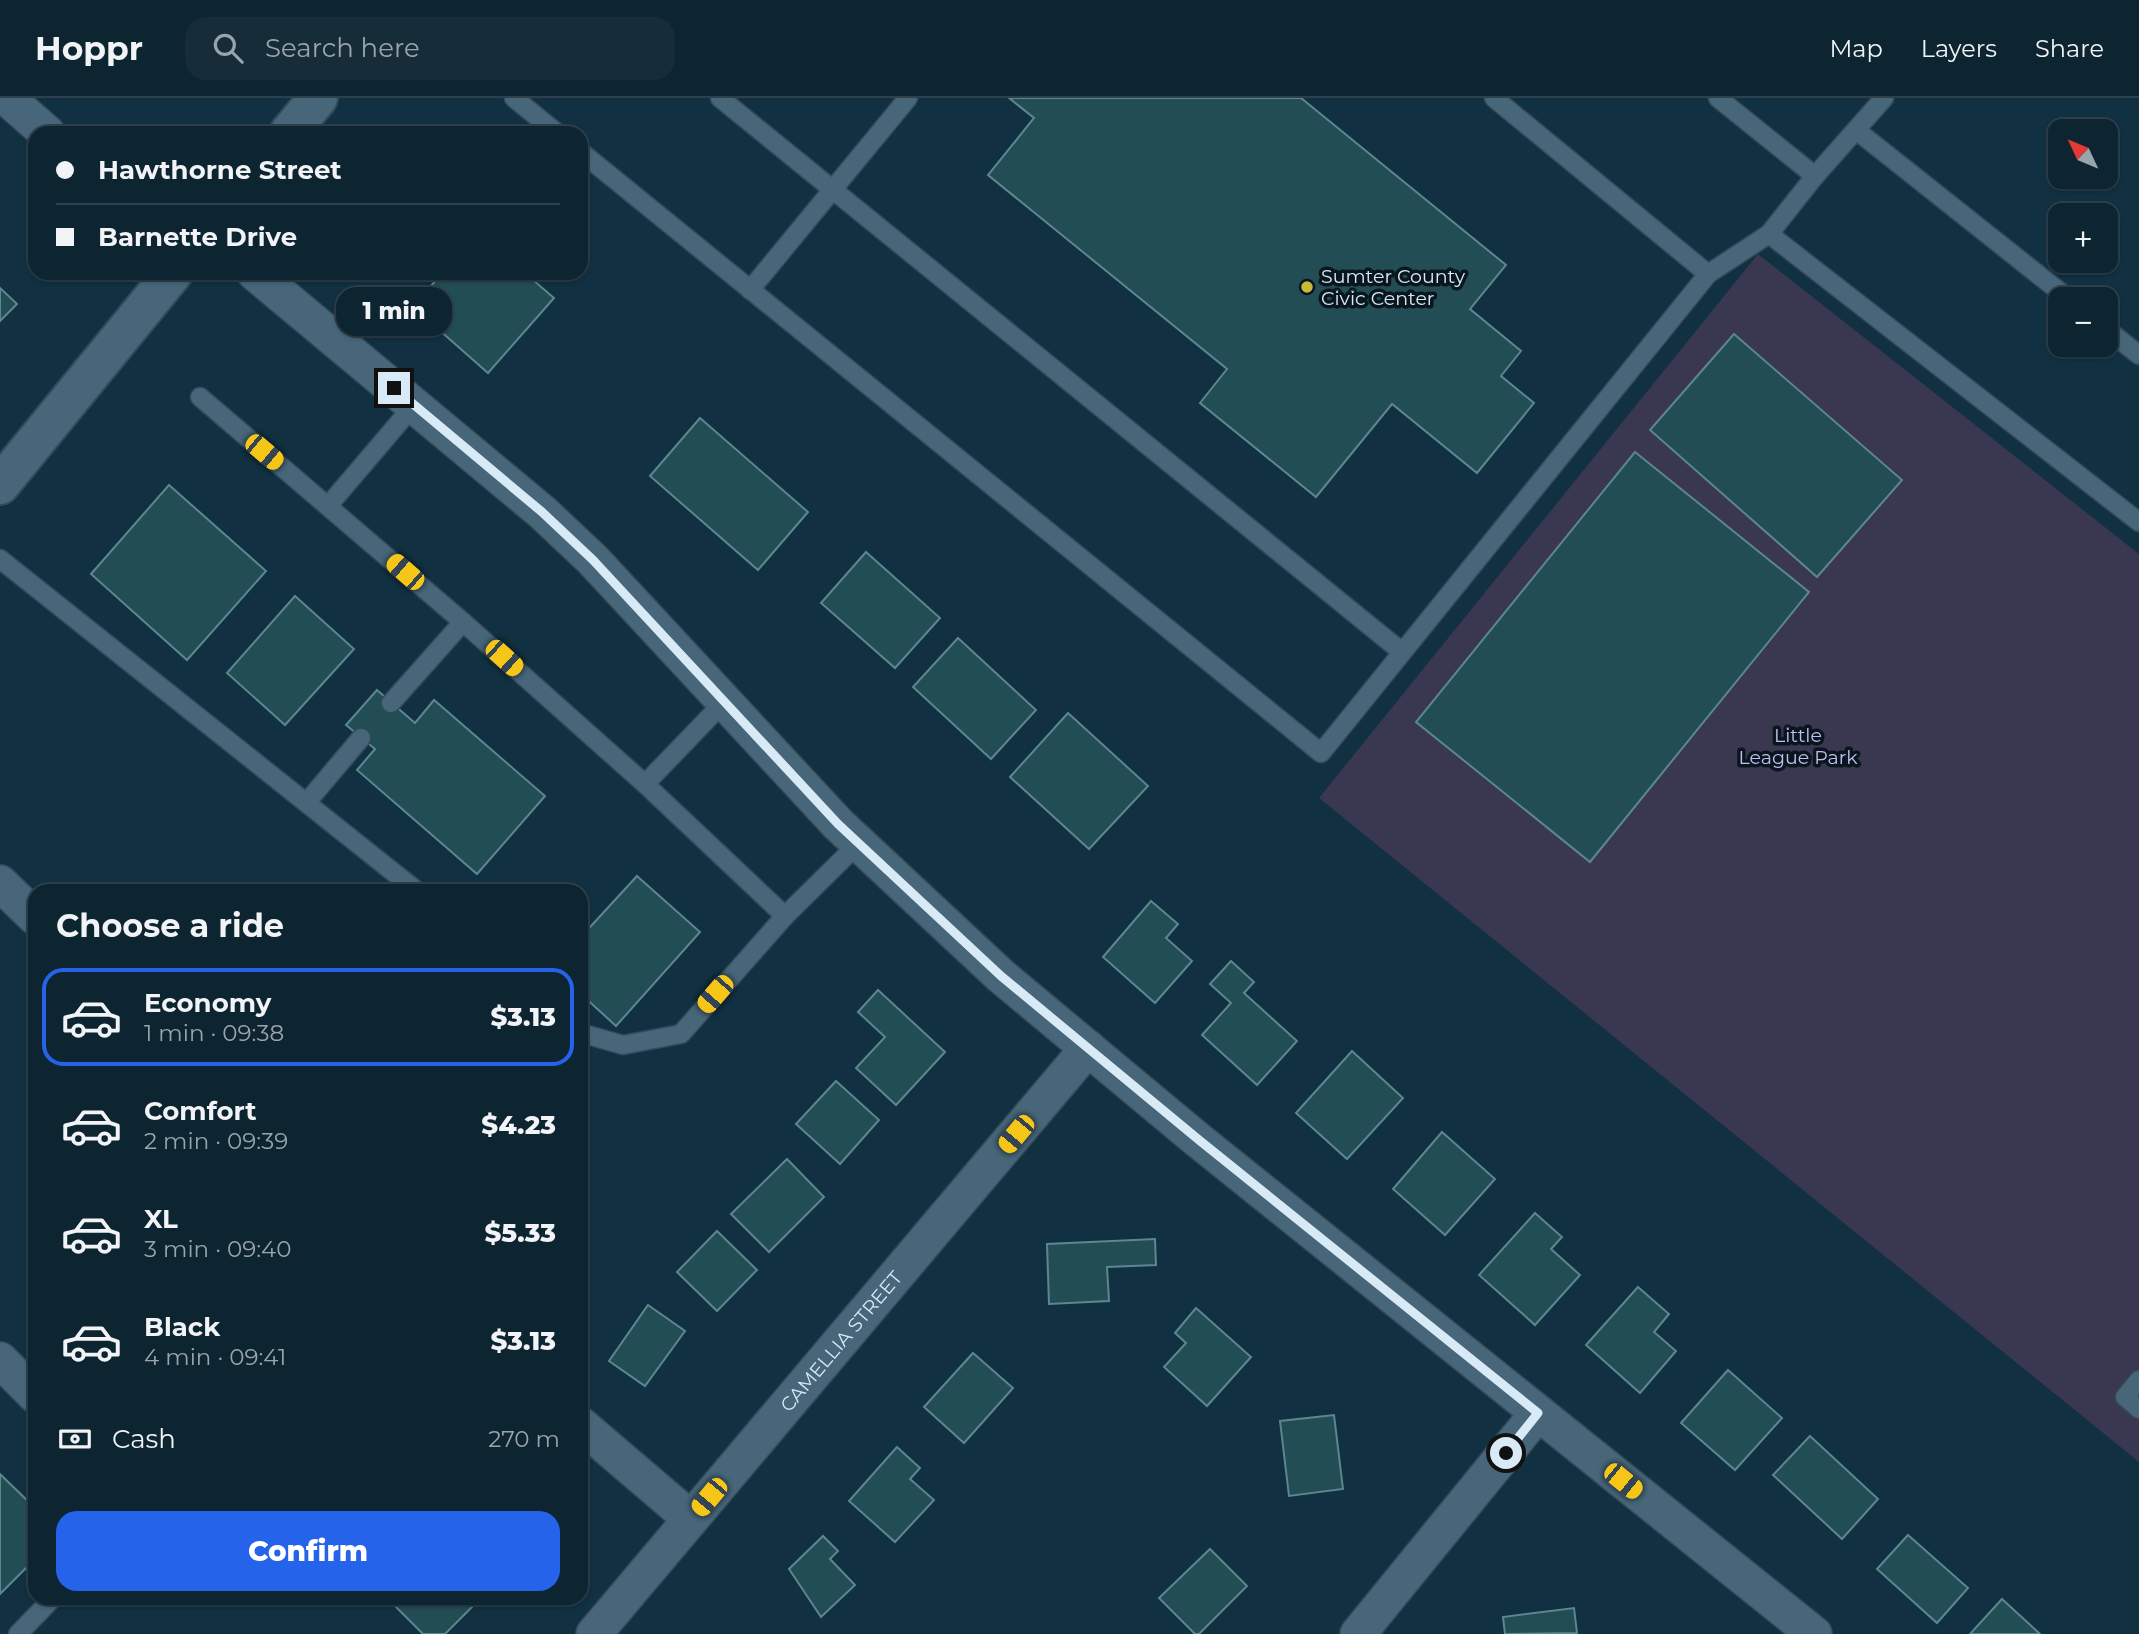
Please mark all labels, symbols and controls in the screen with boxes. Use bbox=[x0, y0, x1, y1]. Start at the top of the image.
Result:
search box bbox=[185, 17, 675, 80]
text: Hoppr bbox=[35, 28, 143, 68]
icon: search bbox=[209, 29, 247, 67]
text: Search here bbox=[265, 32, 420, 64]
text: Map bbox=[1829, 34, 1883, 63]
text: Layers bbox=[1921, 34, 1997, 63]
text: Share bbox=[2035, 34, 2104, 63]
north arrow bbox=[2048, 119, 2118, 189]
map controls bbox=[2048, 119, 2118, 357]
text: Hawthorne Street bbox=[98, 154, 342, 186]
button: + bbox=[2048, 203, 2118, 273]
text: Barnette Drive bbox=[98, 221, 297, 253]
place label: Sumter County Civic Center bbox=[1321, 265, 1466, 310]
marker: Sumter County Civic Center bbox=[1299, 279, 1315, 295]
callout: 1 min bbox=[336, 286, 452, 336]
button: − bbox=[2048, 287, 2118, 357]
text: 1 min bbox=[362, 297, 426, 325]
route end bbox=[378, 372, 410, 404]
car bbox=[242, 430, 287, 474]
car bbox=[383, 550, 428, 594]
car bbox=[482, 636, 527, 680]
park label: Little League Park bbox=[1738, 724, 1858, 769]
text: Choose a ride bbox=[56, 906, 284, 945]
car bbox=[694, 971, 737, 1017]
icon: car bbox=[60, 986, 123, 1049]
text: Economy bbox=[144, 987, 271, 1019]
text: $3.13 bbox=[490, 1001, 556, 1033]
text: 1 min · 09:38 bbox=[144, 1019, 284, 1047]
icon: car bbox=[60, 1094, 123, 1157]
text: Comfort bbox=[144, 1095, 256, 1127]
text: $4.23 bbox=[481, 1109, 556, 1141]
car bbox=[995, 1111, 1038, 1157]
text: 2 min · 09:39 bbox=[144, 1127, 288, 1155]
icon: car bbox=[60, 1202, 123, 1265]
text: XL bbox=[144, 1203, 178, 1235]
text: $5.33 bbox=[485, 1217, 556, 1249]
text: 3 min · 09:40 bbox=[144, 1235, 292, 1263]
street label: CAMELLIA STREET bbox=[775, 1266, 907, 1416]
icon: car bbox=[60, 1310, 123, 1373]
text: Black bbox=[144, 1311, 220, 1343]
text: $3.13 bbox=[490, 1325, 556, 1357]
text: 4 min · 09:41 bbox=[144, 1343, 286, 1371]
icon: cash bbox=[56, 1420, 94, 1458]
text: Cash bbox=[112, 1423, 176, 1455]
text: 270 m bbox=[488, 1425, 560, 1453]
route start bbox=[1490, 1437, 1522, 1469]
car bbox=[1601, 1460, 1646, 1502]
car bbox=[688, 1474, 731, 1520]
button: Confirm bbox=[56, 1511, 560, 1591]

